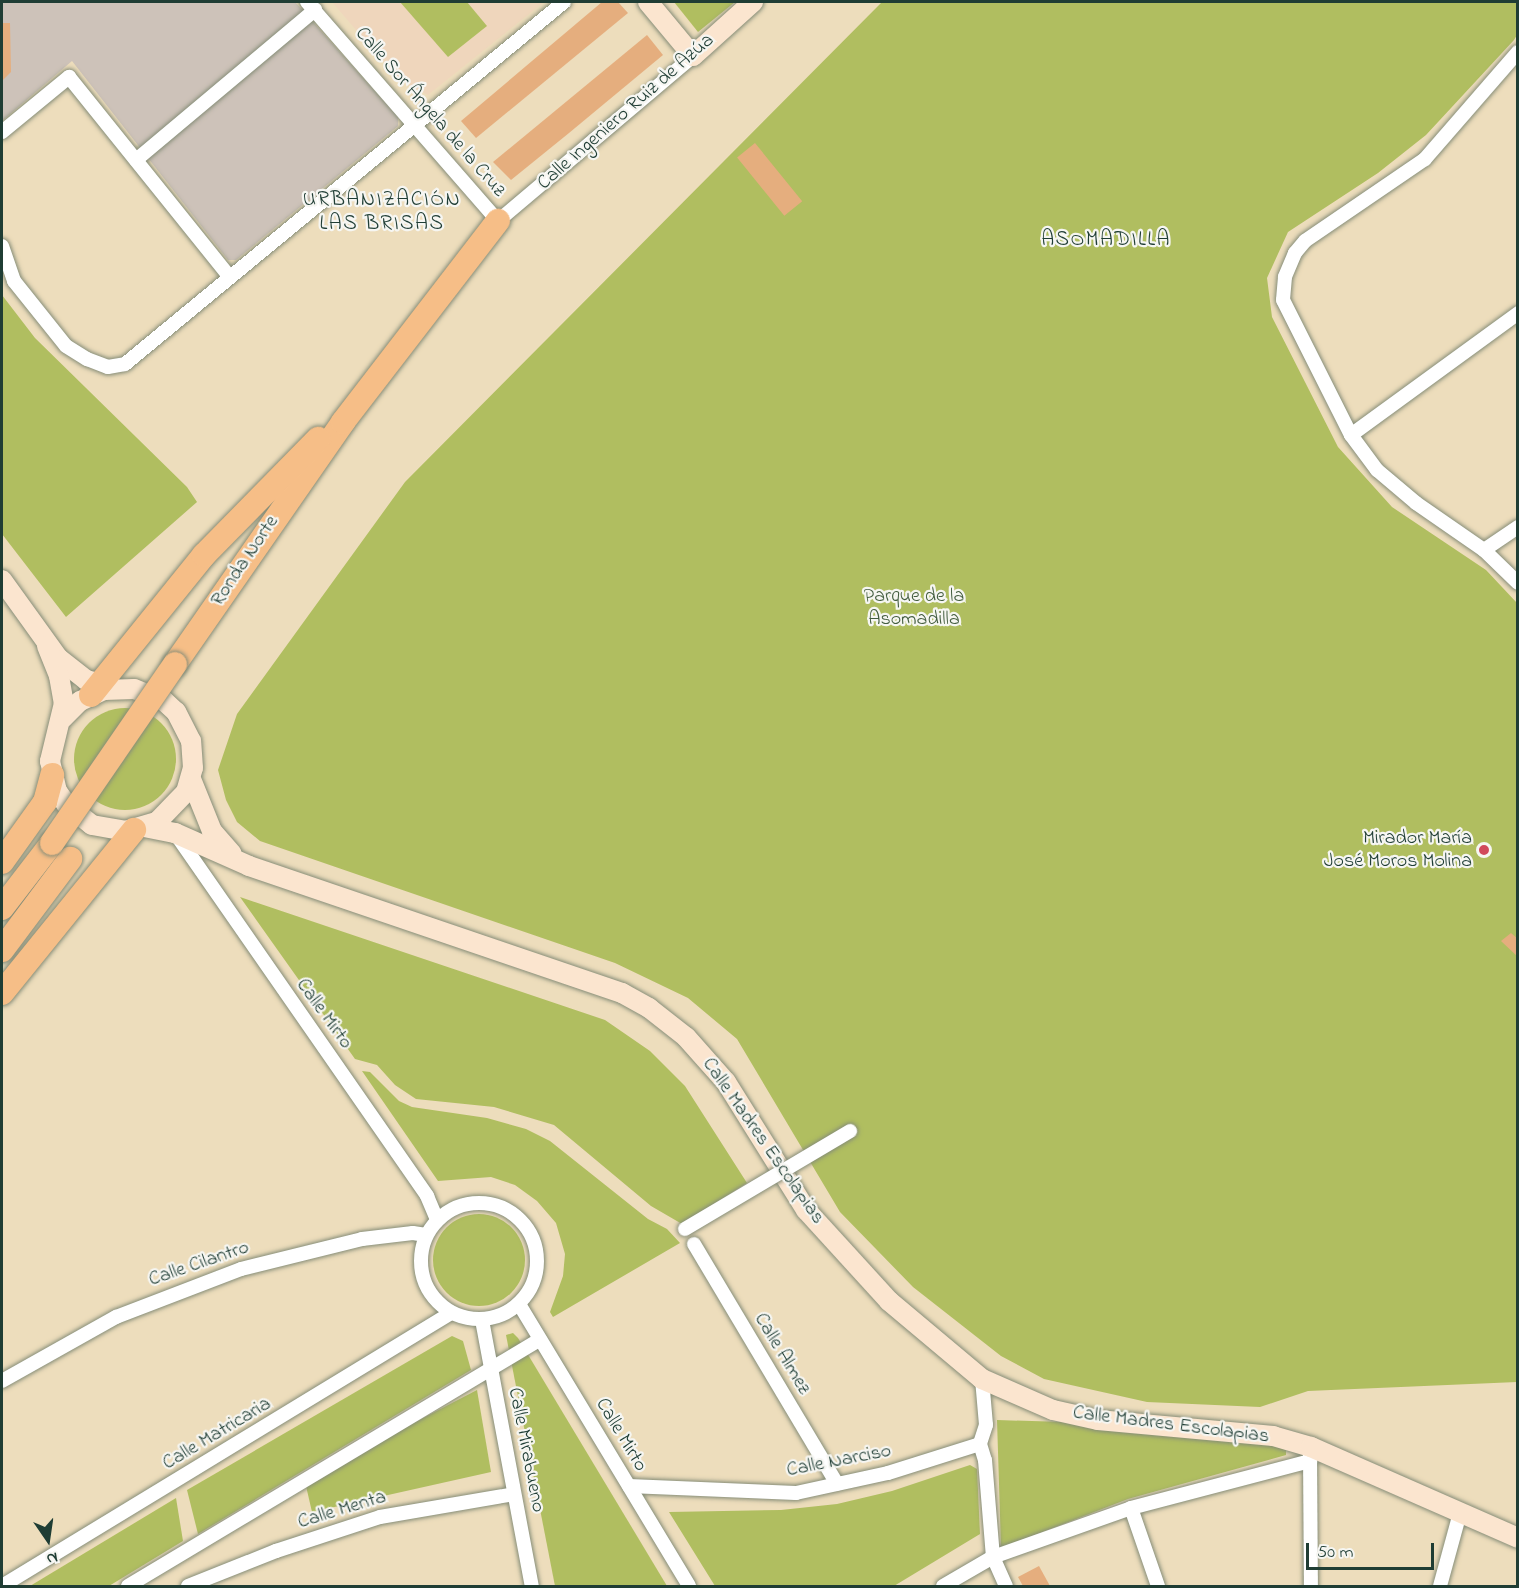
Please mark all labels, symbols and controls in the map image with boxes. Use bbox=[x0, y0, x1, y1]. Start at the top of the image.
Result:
street label: Calle Sor Ángela de la Cruz bbox=[350, 22, 510, 202]
street label: Calle Ingeniero Ruiz de Azúa bbox=[533, 29, 719, 195]
district label: URBANIZACIÓN LAS BRISAS bbox=[303, 187, 461, 237]
district label: ASOMADILLA bbox=[1041, 227, 1171, 253]
street label: Ronda Norte bbox=[206, 511, 284, 611]
park label: Parque de la Asomadilla bbox=[864, 585, 964, 632]
place label: Mirador María José Moros Molina bbox=[1324, 826, 1472, 873]
marker: Mirador María José Moros Molina bbox=[1477, 843, 1491, 857]
street label: Calle Mirto bbox=[290, 974, 358, 1054]
street label: Calle Madres Escolapias bbox=[697, 1053, 829, 1229]
street label: Calle Cilantro bbox=[146, 1236, 252, 1292]
street label: Calle Almez bbox=[748, 1309, 816, 1399]
street label: Calle Mirabueno bbox=[502, 1386, 550, 1514]
street label: Calle Matricaria bbox=[158, 1392, 276, 1476]
street label: Calle Mirto bbox=[590, 1394, 652, 1476]
street label: Calle Madres Escolapias bbox=[1071, 1401, 1271, 1449]
street label: Calle Narciso bbox=[785, 1439, 893, 1483]
street label: Calle Menta bbox=[295, 1485, 389, 1535]
north arrow bbox=[18, 1510, 78, 1570]
scale bar bbox=[1309, 1531, 1436, 1569]
text: 50 m bbox=[1317, 1540, 1354, 1566]
text: N bbox=[44, 1545, 60, 1570]

